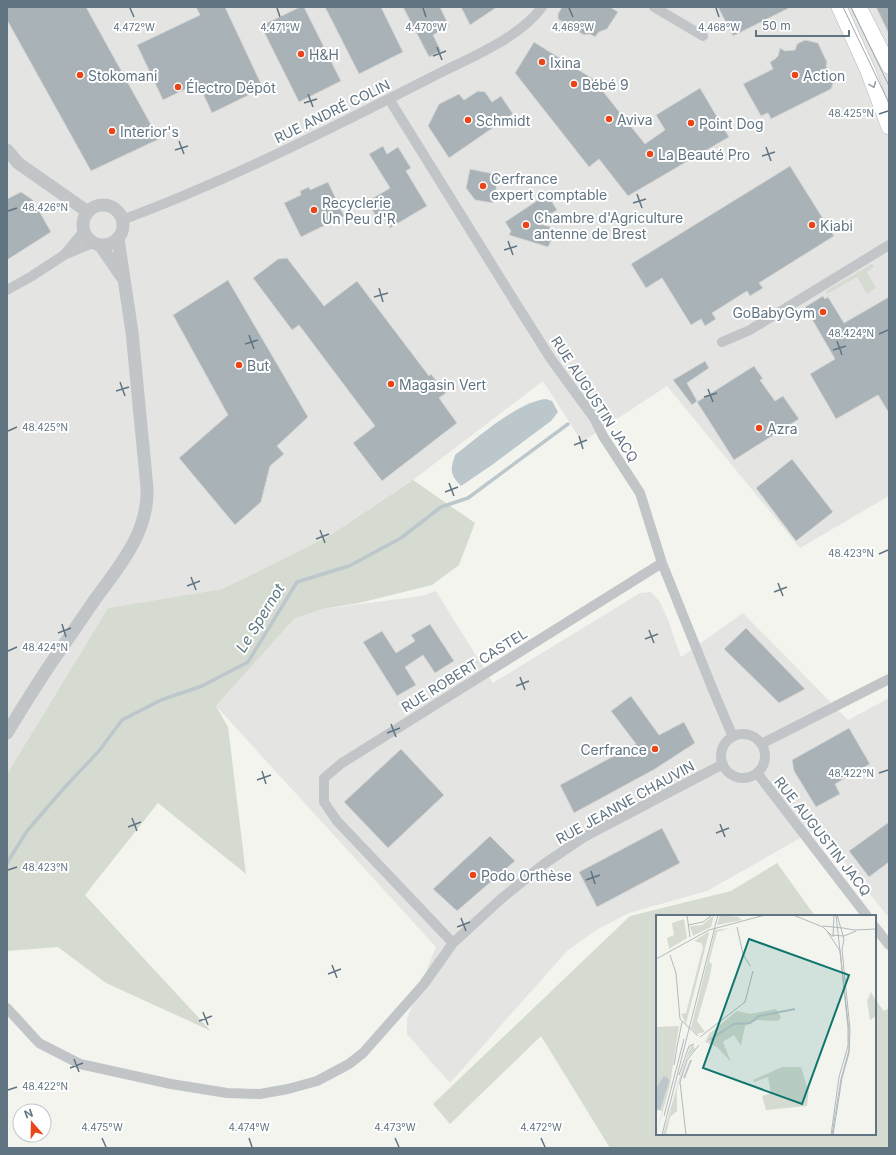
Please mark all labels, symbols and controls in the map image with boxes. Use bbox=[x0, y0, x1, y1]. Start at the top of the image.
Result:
scale bar bbox=[756, 12, 849, 38]
text: 50 m bbox=[762, 18, 791, 33]
text: 4.472°W bbox=[113, 21, 155, 33]
text: 4.471°W bbox=[260, 21, 300, 33]
text: 4.470°W bbox=[405, 21, 447, 33]
text: 4.469°W bbox=[552, 21, 594, 33]
text: 4.468°W bbox=[698, 21, 740, 33]
place label: H&H bbox=[309, 46, 339, 63]
marker: H&H bbox=[296, 49, 306, 59]
place label: Ixina bbox=[550, 54, 581, 71]
marker: Ixina bbox=[537, 57, 547, 67]
place label: Stokomani bbox=[88, 67, 157, 84]
place label: Action bbox=[803, 67, 845, 84]
marker: Stokomani bbox=[75, 70, 85, 80]
marker: Action bbox=[790, 70, 800, 80]
street label: RUE ANDRÉ COLIN bbox=[271, 76, 393, 146]
place label: Bébé 9 bbox=[582, 76, 629, 93]
place label: Électro Dépôt bbox=[186, 79, 276, 96]
marker: Bébé 9 bbox=[569, 79, 579, 89]
one-way arrow bbox=[868, 81, 876, 88]
marker: Électro Dépôt bbox=[173, 82, 183, 92]
text: 48.425°N bbox=[828, 107, 874, 119]
place label: Aviva bbox=[617, 111, 653, 128]
place label: Schmidt bbox=[476, 112, 531, 129]
marker: Aviva bbox=[604, 114, 614, 124]
marker: Schmidt bbox=[463, 115, 473, 125]
place label: Point Dog bbox=[699, 115, 764, 132]
marker: Point Dog bbox=[686, 118, 696, 128]
place label: Interior's bbox=[120, 123, 179, 140]
marker: Interior's bbox=[107, 126, 117, 136]
place label: La Beauté Pro bbox=[658, 146, 750, 163]
marker: La Beauté Pro bbox=[645, 149, 655, 159]
place label: Cerfrance expert comptable bbox=[491, 170, 607, 203]
marker: Cerfrance expert comptable bbox=[478, 181, 488, 191]
place label: Recyclerie Un Peu d'R bbox=[322, 194, 396, 227]
text: 48.426°N bbox=[22, 201, 68, 213]
marker: Recyclerie Un Peu d'R bbox=[309, 205, 319, 215]
place label: Chambre d'Agriculture antenne de Brest bbox=[534, 209, 683, 242]
place label: Kiabi bbox=[820, 217, 853, 234]
marker: Chambre d'Agriculture antenne de Brest bbox=[521, 220, 531, 230]
marker: Kiabi bbox=[807, 220, 817, 230]
place label: GoBabyGym bbox=[732, 304, 815, 321]
marker: GoBabyGym bbox=[818, 307, 828, 317]
text: 48.424°N bbox=[828, 327, 874, 339]
street label: RUE AUGUSTIN JACQ bbox=[548, 333, 642, 465]
place label: But bbox=[247, 357, 269, 374]
marker: But bbox=[234, 360, 244, 370]
place label: Magasin Vert bbox=[399, 376, 487, 393]
marker: Magasin Vert bbox=[386, 379, 396, 389]
place label: Azra bbox=[767, 420, 798, 437]
text: 48.425°N bbox=[22, 421, 68, 433]
marker: Azra bbox=[754, 423, 764, 433]
text: 48.423°N bbox=[828, 547, 874, 559]
water label: Le Spernot bbox=[231, 579, 289, 656]
street label: RUE ROBERT CASTEL bbox=[398, 624, 530, 716]
text: 48.424°N bbox=[22, 641, 68, 653]
place label: Cerfrance bbox=[580, 741, 647, 758]
marker: Cerfrance bbox=[650, 744, 660, 754]
street label: RUE JEANNE CHAUVIN bbox=[553, 757, 697, 847]
text: 48.422°N bbox=[828, 767, 874, 779]
street label: RUE AUGUSTIN JACQ bbox=[771, 773, 875, 899]
text: 48.423°N bbox=[22, 861, 68, 873]
place label: Podo Orthèse bbox=[481, 867, 572, 884]
marker: Podo Orthèse bbox=[468, 870, 478, 880]
inset map bbox=[656, 915, 876, 1135]
text: 48.422°N bbox=[22, 1080, 68, 1092]
north arrow bbox=[12, 1103, 52, 1143]
text: N bbox=[22, 1106, 35, 1122]
text: 4.475°W bbox=[81, 1121, 123, 1133]
text: 4.474°W bbox=[228, 1121, 270, 1133]
text: 4.473°W bbox=[374, 1121, 416, 1133]
text: 4.472°W bbox=[520, 1121, 562, 1133]

